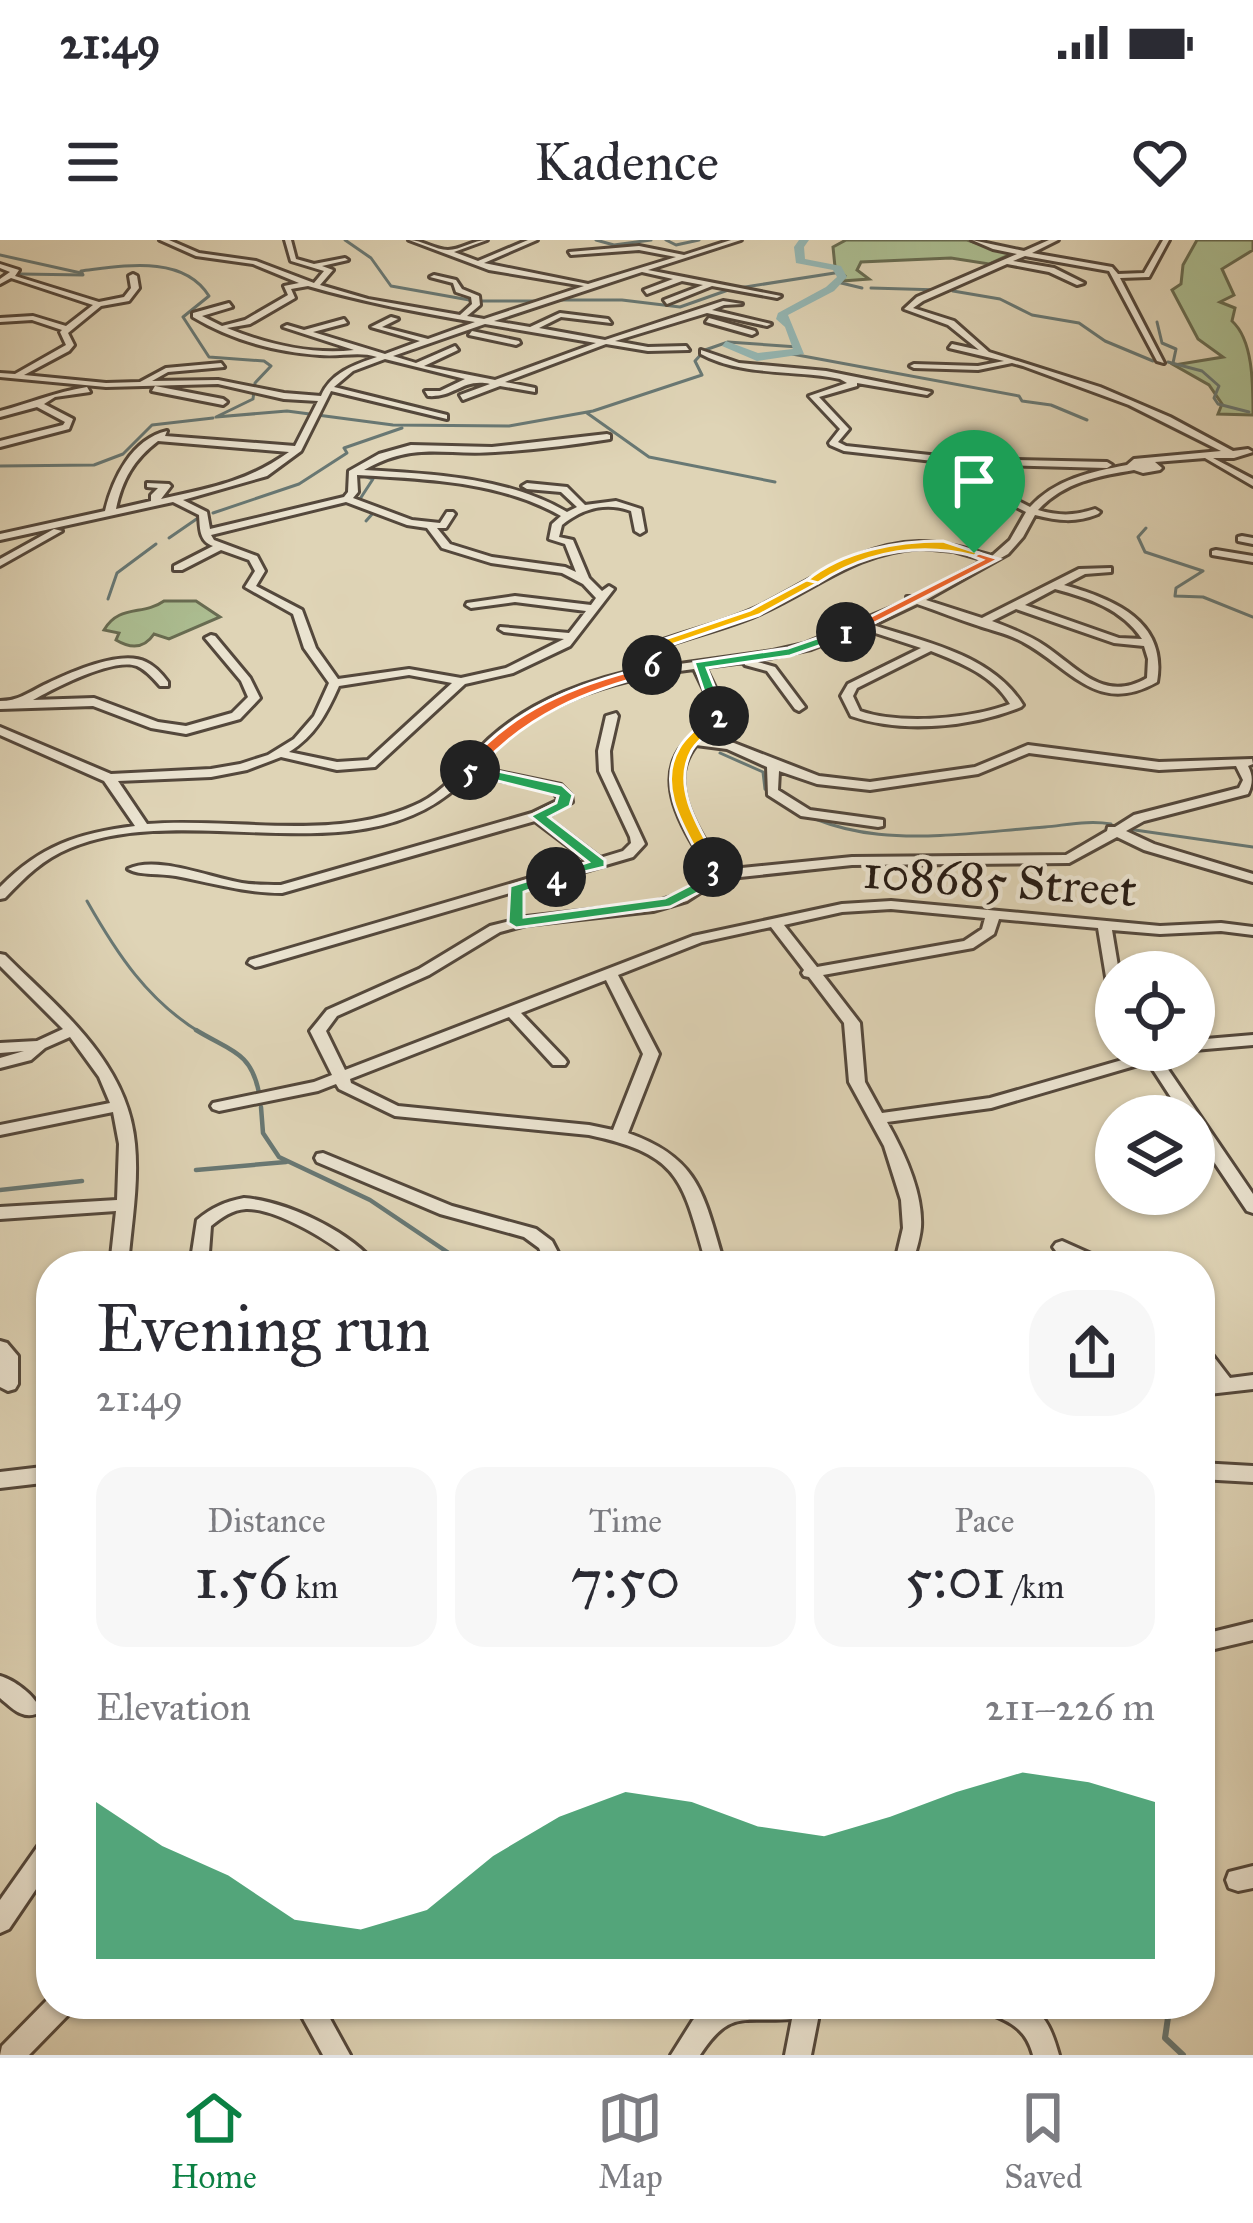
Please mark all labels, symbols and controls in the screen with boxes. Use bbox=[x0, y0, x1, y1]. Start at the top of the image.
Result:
text: 21:49 bbox=[60, 15, 161, 70]
icon: menu bbox=[60, 129, 126, 195]
text: Kadence bbox=[534, 129, 719, 195]
icon: heart bbox=[1127, 129, 1193, 195]
pin bbox=[923, 430, 1025, 553]
icon: arrive bbox=[941, 448, 1007, 514]
pin: 1 bbox=[816, 602, 876, 662]
text: 1 bbox=[839, 612, 853, 652]
pin: 6 bbox=[622, 635, 682, 695]
text: 6 bbox=[644, 645, 660, 685]
pin: 2 bbox=[689, 686, 749, 746]
text: 2 bbox=[711, 696, 727, 736]
pin: 5 bbox=[440, 740, 500, 800]
text: 5 bbox=[462, 750, 478, 790]
pin: 3 bbox=[683, 837, 743, 897]
street label: 108685 Street bbox=[861, 842, 1139, 919]
pin: 4 bbox=[526, 847, 586, 907]
text: 3 bbox=[706, 847, 720, 887]
text: 4 bbox=[547, 857, 565, 897]
map controls bbox=[1095, 951, 1215, 1215]
button: locate bbox=[1095, 951, 1215, 1071]
button: layers bbox=[1095, 1095, 1215, 1215]
text: Evening run bbox=[96, 1288, 431, 1369]
button: share bbox=[1029, 1290, 1155, 1416]
text: 21:49 bbox=[96, 1374, 183, 1422]
text: Distance bbox=[207, 1501, 326, 1541]
text: Time bbox=[589, 1501, 662, 1541]
text: Pace bbox=[955, 1501, 1014, 1541]
text: 1.56 bbox=[194, 1541, 288, 1614]
text: 7:50 bbox=[571, 1541, 680, 1614]
text: 5:01 bbox=[904, 1541, 1006, 1614]
text: km bbox=[288, 1567, 339, 1607]
text: /km bbox=[1006, 1567, 1065, 1607]
text: Elevation bbox=[96, 1683, 251, 1731]
text: 211–226 m bbox=[985, 1683, 1155, 1731]
tab: Home bbox=[170, 2085, 257, 2197]
tab: Map bbox=[597, 2085, 663, 2197]
tab: Saved bbox=[1004, 2085, 1083, 2197]

